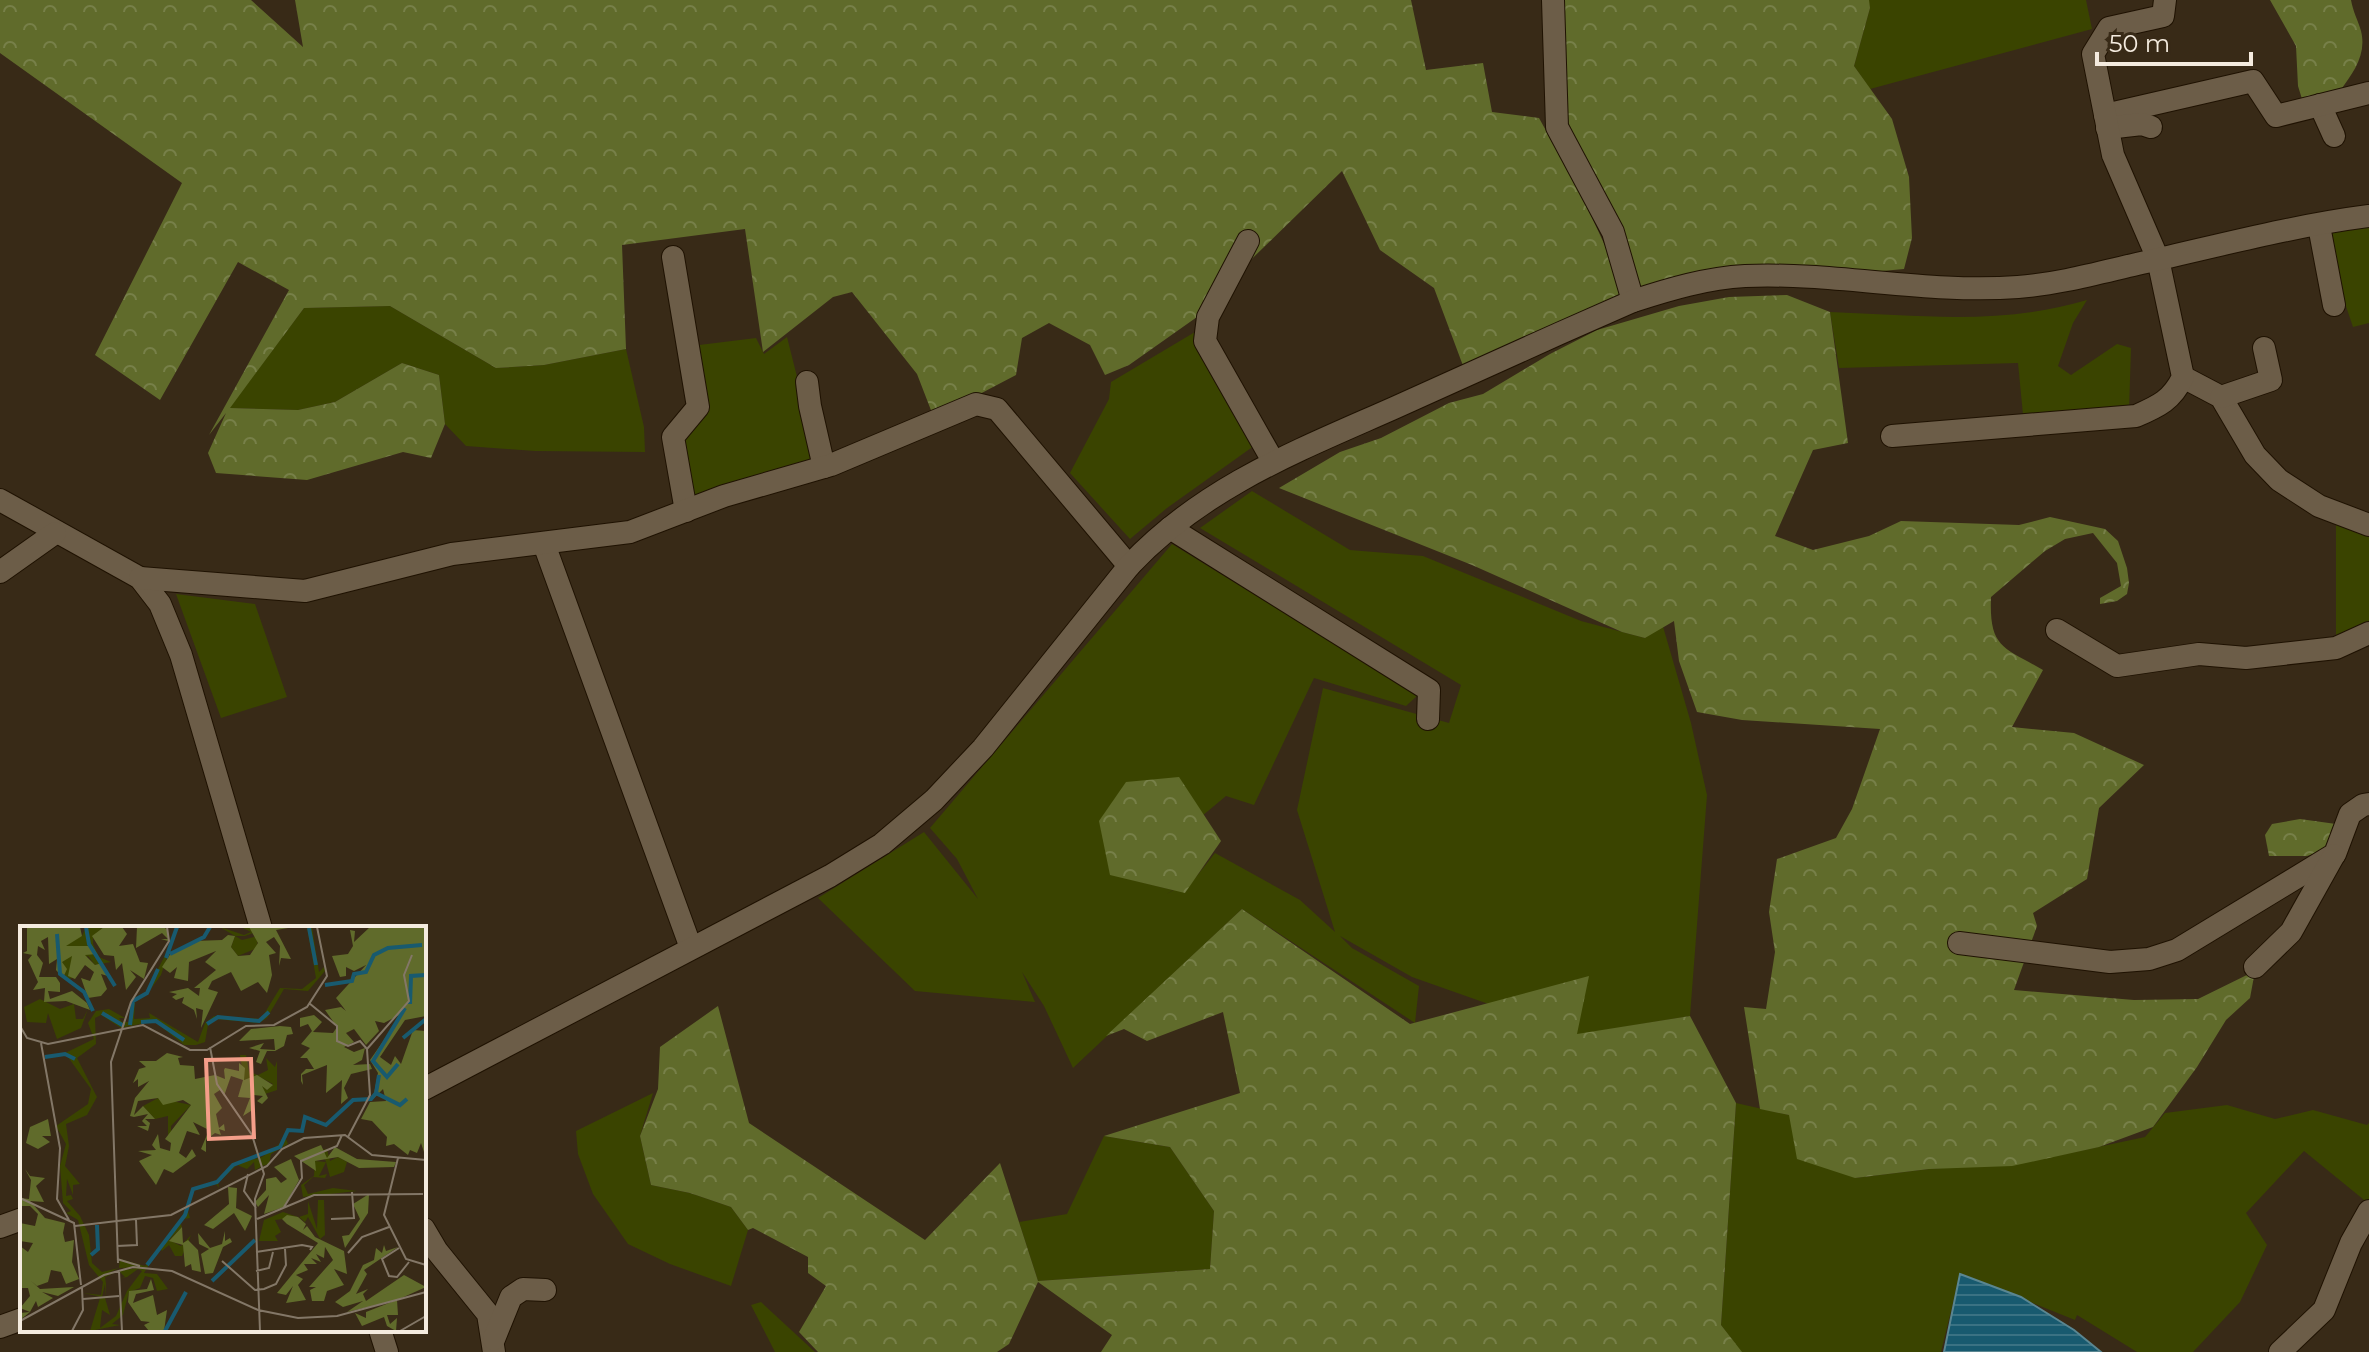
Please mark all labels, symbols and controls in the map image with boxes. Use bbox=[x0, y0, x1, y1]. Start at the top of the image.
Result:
scale bar bbox=[2097, 16, 2251, 66]
text: 50 m bbox=[2109, 29, 2170, 58]
inset map bbox=[20, 926, 426, 1332]

